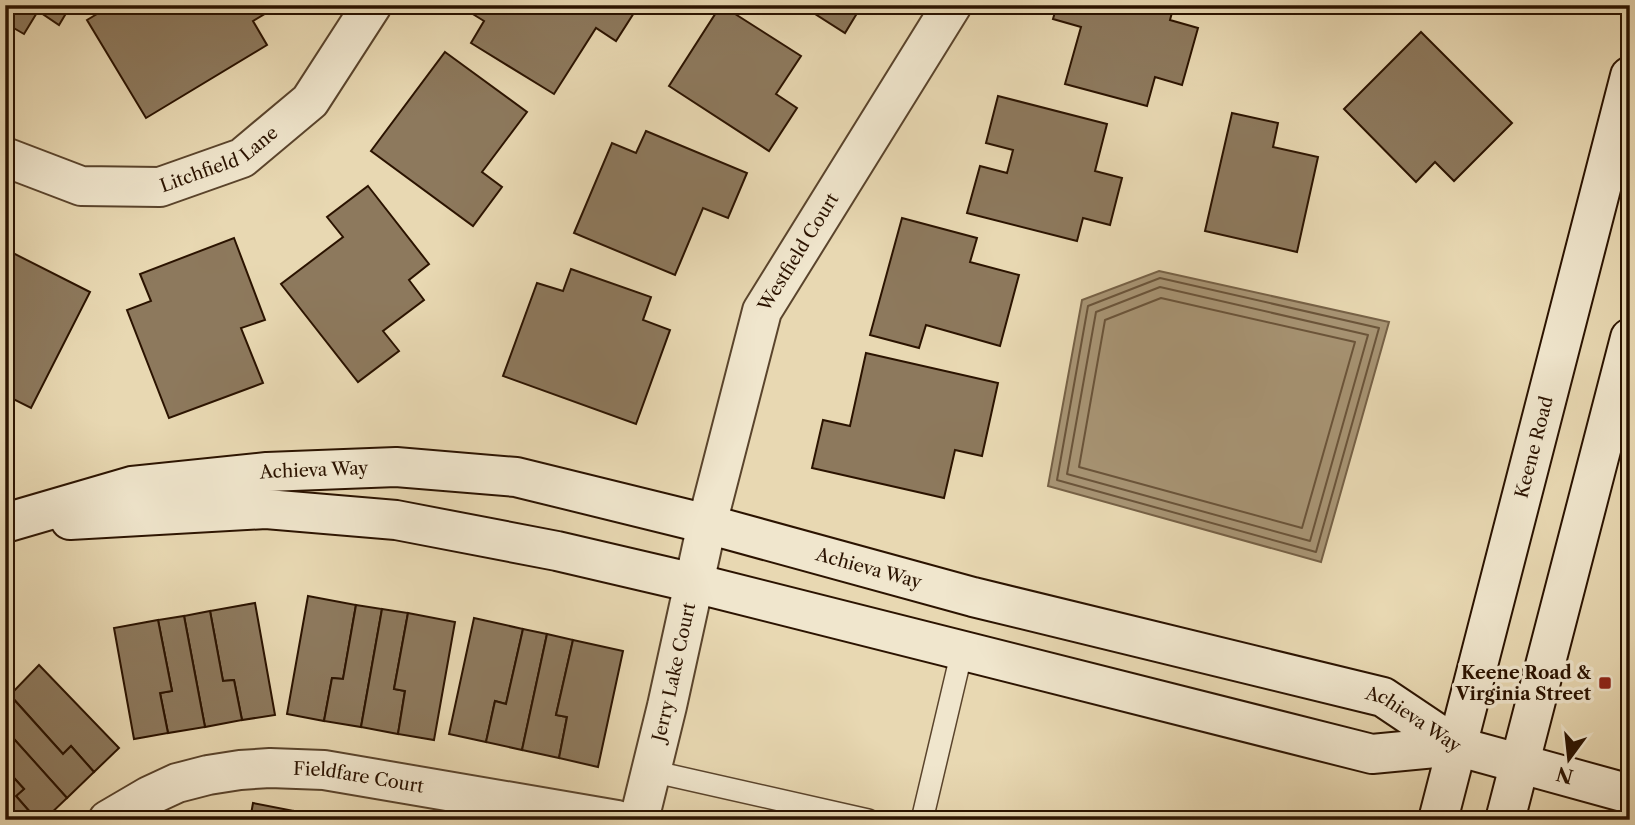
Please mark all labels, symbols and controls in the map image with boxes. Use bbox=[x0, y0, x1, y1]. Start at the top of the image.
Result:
street label: Litchfield Lane bbox=[157, 122, 282, 197]
street label: Westfield Court bbox=[753, 188, 844, 316]
street label: Keene Road bbox=[1510, 394, 1558, 501]
street label: Achieva Way bbox=[257, 457, 370, 484]
street label: Achieva Way bbox=[812, 543, 925, 594]
street label: Jerry Lake Court bbox=[647, 600, 701, 747]
place label: Keene Road & Virginia Street bbox=[1455, 662, 1592, 705]
marker: Keene Road & Virginia Street bbox=[1597, 675, 1613, 691]
street label: Achieva Way bbox=[1362, 682, 1466, 758]
north arrow bbox=[1534, 724, 1604, 794]
street label: Fieldfare Court bbox=[293, 758, 426, 798]
text: N bbox=[1554, 762, 1576, 788]

